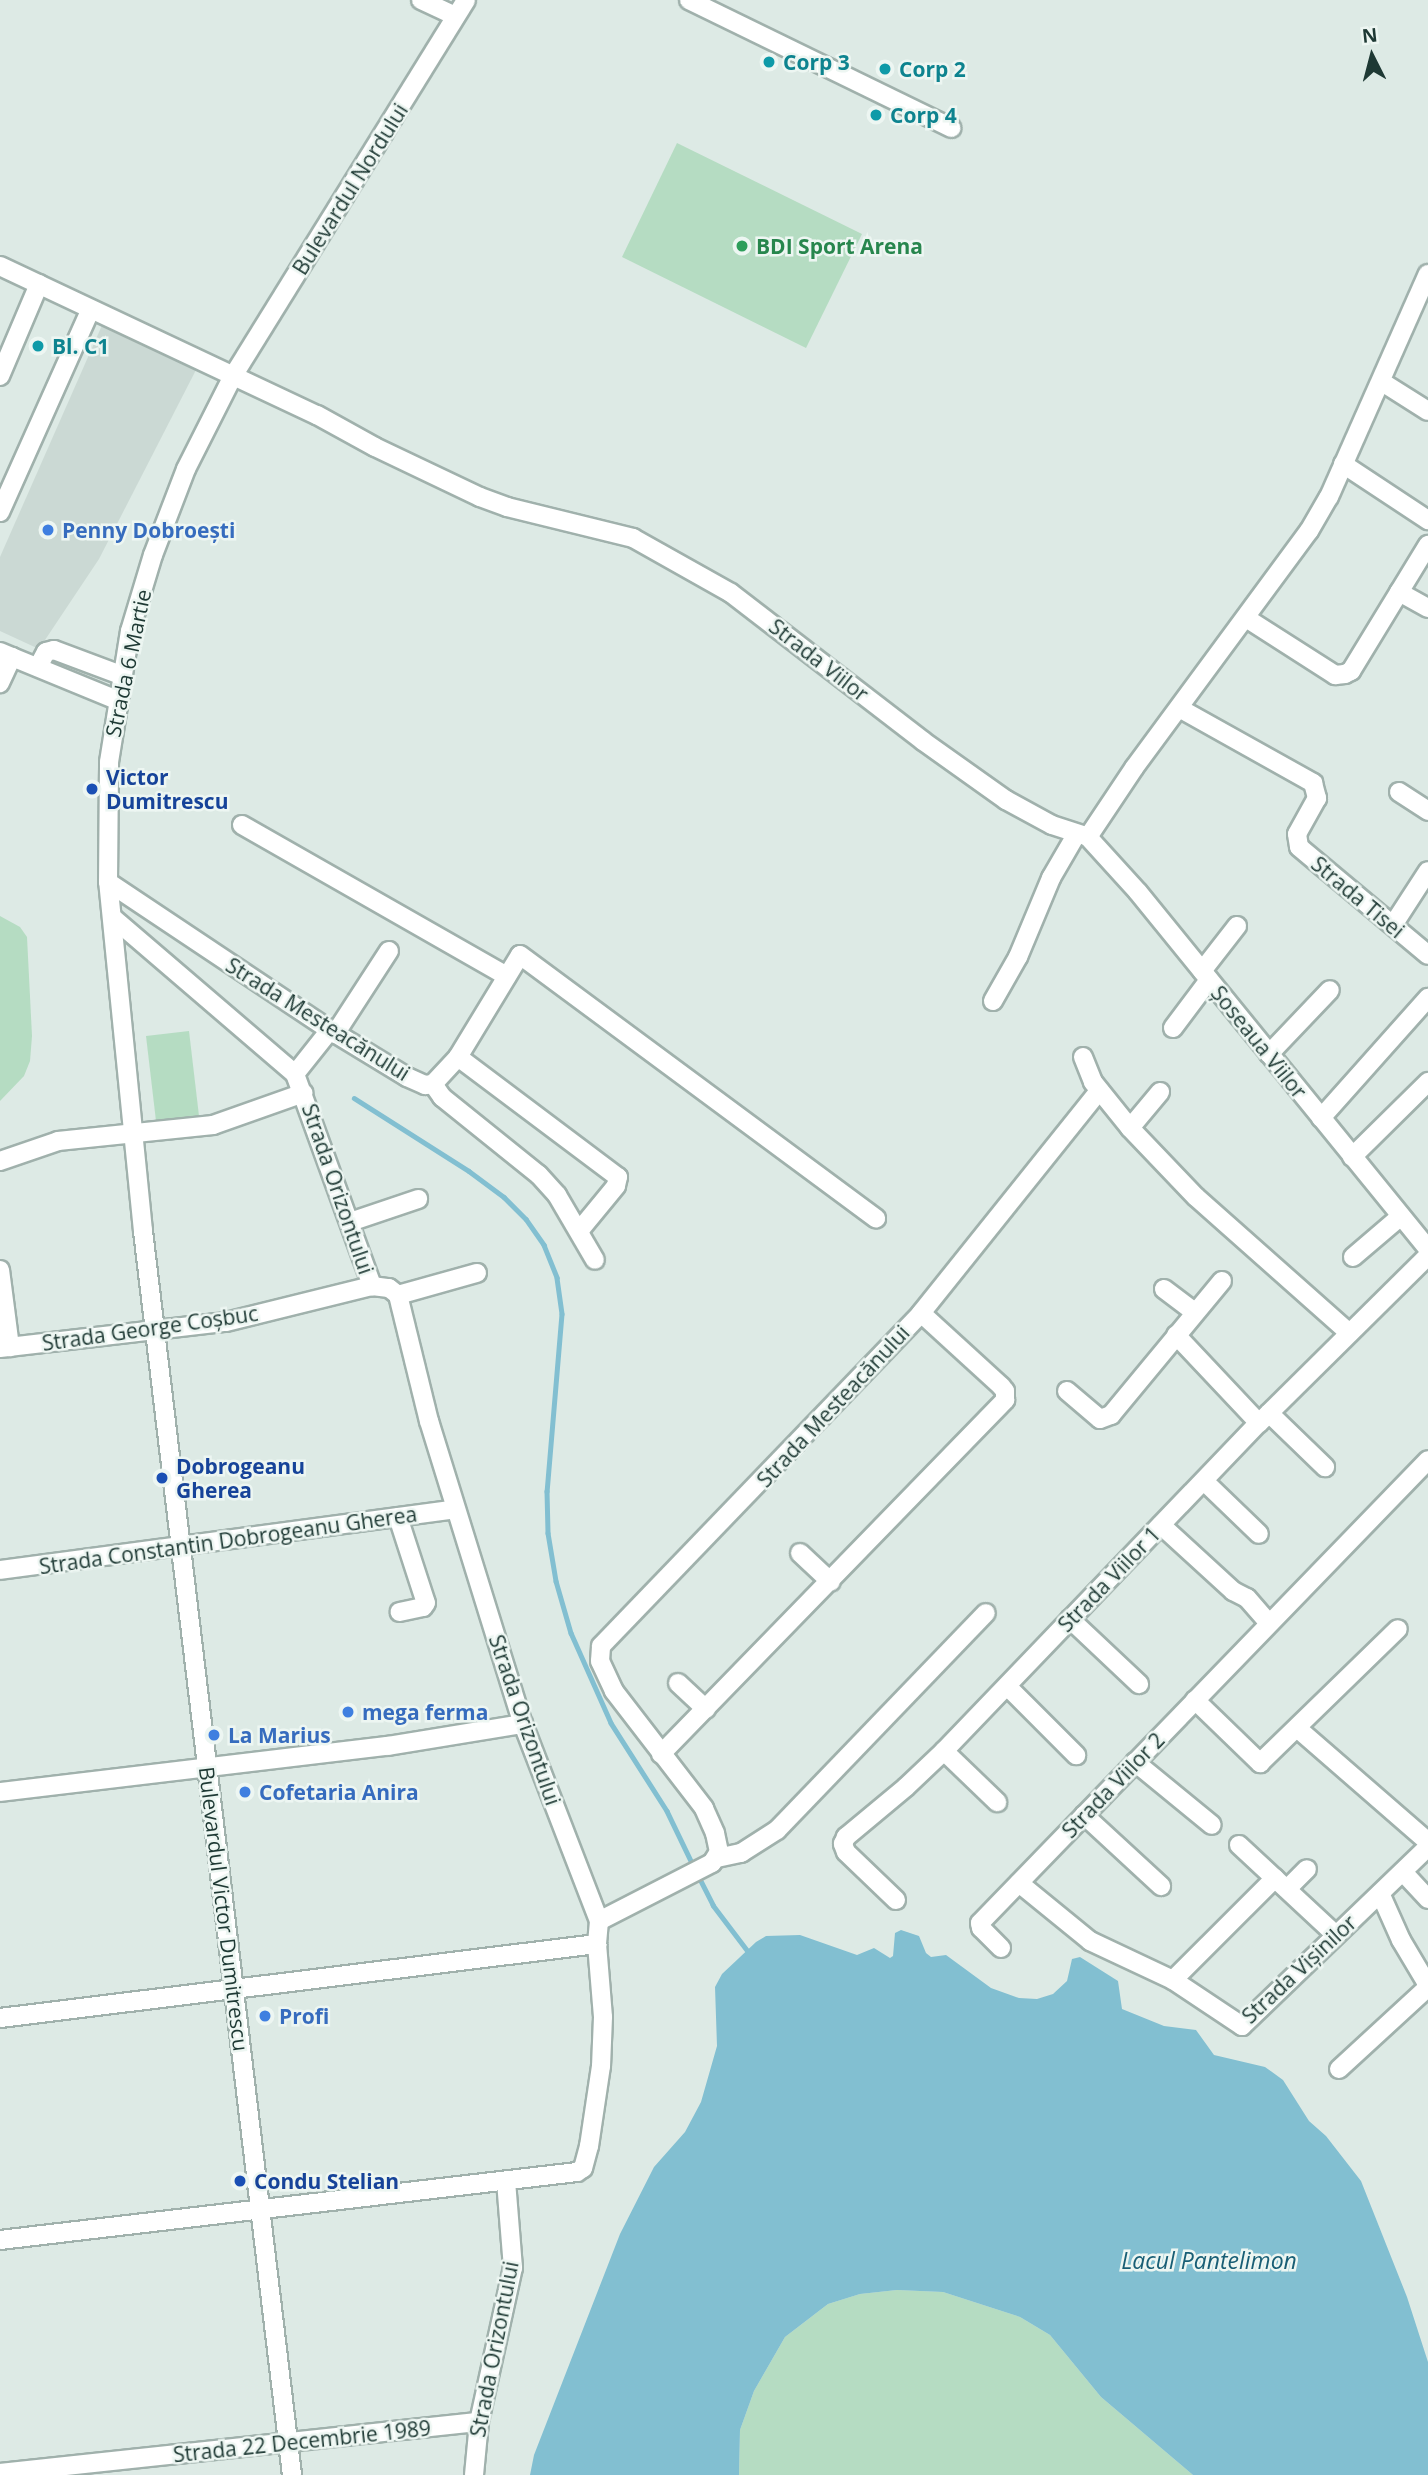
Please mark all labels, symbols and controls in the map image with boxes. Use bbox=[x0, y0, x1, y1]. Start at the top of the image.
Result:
north arrow bbox=[1337, 21, 1407, 91]
text: N bbox=[1361, 21, 1379, 49]
place label: Corp 3 bbox=[783, 49, 850, 75]
marker: Corp 3 bbox=[761, 54, 777, 70]
place label: Corp 2 bbox=[899, 56, 966, 82]
marker: Corp 2 bbox=[877, 61, 893, 77]
street label: Bulevardul Nordului bbox=[287, 99, 413, 279]
place label: Corp 4 bbox=[890, 102, 957, 128]
marker: Corp 4 bbox=[868, 107, 884, 123]
place label: BDI Sport Arena bbox=[756, 233, 923, 259]
marker: BDI Sport Arena bbox=[734, 238, 750, 254]
place label: Bl. C1 bbox=[52, 333, 109, 359]
marker: Bl. C1 bbox=[30, 338, 46, 354]
place label: Penny Dobroești bbox=[62, 517, 235, 543]
marker: Penny Dobroești bbox=[40, 522, 56, 538]
street label: Strada 6 Martie bbox=[100, 587, 156, 739]
street label: Strada Viilor bbox=[764, 613, 874, 707]
place label: Victor Dumitrescu bbox=[106, 764, 228, 814]
marker: Victor Dumitrescu bbox=[84, 781, 100, 797]
street label: Strada Tisei bbox=[1307, 851, 1409, 943]
street label: Strada Mesteacănului bbox=[222, 952, 414, 1086]
street label: Șoseaua Viilor bbox=[1206, 981, 1312, 1103]
street label: Strada Orizontului bbox=[297, 1100, 379, 1278]
street label: Strada George Coșbuc bbox=[40, 1300, 260, 1356]
street label: Strada Mesteacănului bbox=[752, 1320, 914, 1492]
place label: Dobrogeanu Gherea bbox=[176, 1453, 305, 1503]
marker: Dobrogeanu Gherea bbox=[154, 1470, 170, 1486]
street label: Strada Constantin Dobrogeanu Gherea bbox=[38, 1501, 418, 1579]
street label: Strada Viilor 1 bbox=[1053, 1521, 1165, 1637]
street label: Strada Orizontului bbox=[484, 1631, 566, 1809]
place label: mega ferma bbox=[362, 1699, 488, 1725]
marker: mega ferma bbox=[340, 1704, 356, 1720]
place label: La Marius bbox=[228, 1722, 331, 1748]
marker: La Marius bbox=[206, 1727, 222, 1743]
street label: Strada Viilor 2 bbox=[1057, 1727, 1169, 1843]
street label: Bulevardul Victor Dumitrescu bbox=[194, 1765, 254, 2053]
place label: Cofetaria Anira bbox=[259, 1779, 419, 1805]
marker: Cofetaria Anira bbox=[237, 1784, 253, 1800]
street label: Strada Vișinilor bbox=[1237, 1910, 1361, 2028]
place label: Profi bbox=[279, 2003, 329, 2029]
marker: Profi bbox=[257, 2008, 273, 2024]
place label: Condu Stelian bbox=[254, 2168, 399, 2194]
marker: Condu Stelian bbox=[232, 2173, 248, 2189]
water label: Lacul Pantelimon bbox=[1121, 2246, 1297, 2274]
street label: Strada Orizontului bbox=[465, 2259, 523, 2439]
street label: Strada 22 Decembrie 1989 bbox=[172, 2415, 432, 2467]

